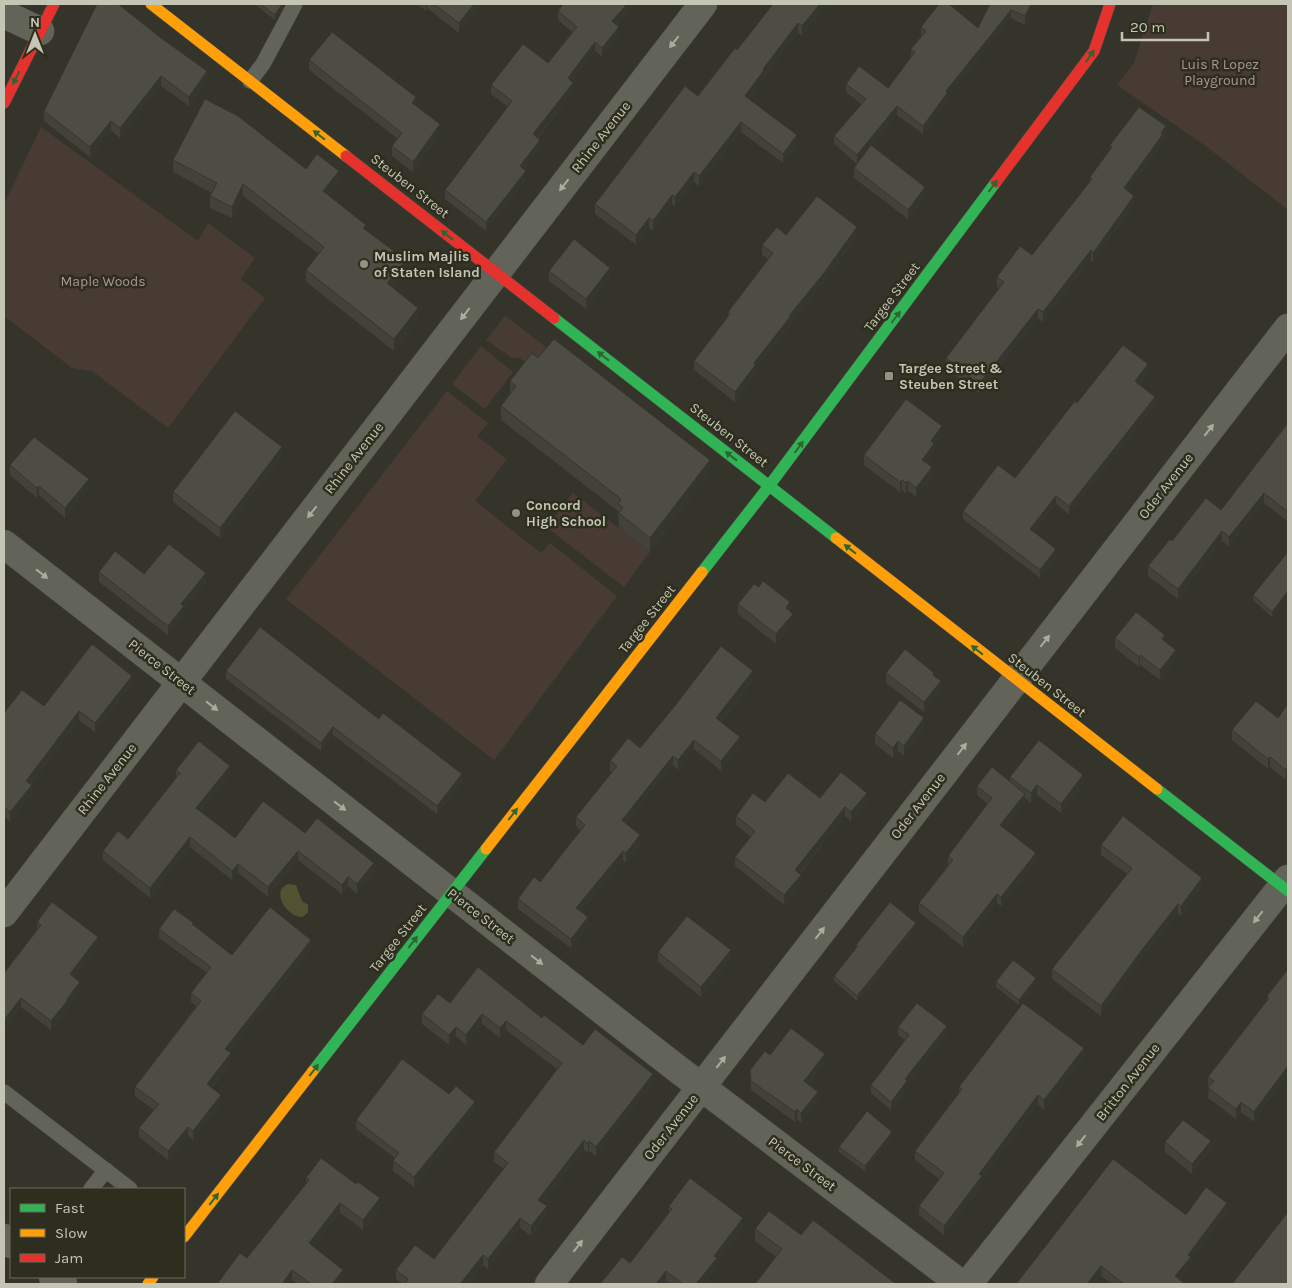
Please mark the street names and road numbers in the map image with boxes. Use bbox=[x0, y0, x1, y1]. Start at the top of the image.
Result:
street label: Rhine Avenue bbox=[568, 98, 634, 176]
street label: Steuben Street bbox=[367, 150, 453, 222]
street label: Targee Street bbox=[860, 259, 924, 335]
street label: Steuben Street bbox=[686, 399, 772, 471]
street label: Rhine Avenue bbox=[321, 419, 387, 497]
street label: Oder Avenue bbox=[1135, 450, 1197, 522]
street label: Targee Street bbox=[615, 581, 679, 657]
street label: Pierce Street bbox=[125, 636, 199, 698]
street label: Steuben Street bbox=[1004, 649, 1090, 721]
street label: Rhine Avenue bbox=[74, 740, 140, 818]
street label: Oder Avenue bbox=[887, 770, 949, 842]
street label: Pierce Street bbox=[444, 885, 518, 947]
street label: Targee Street bbox=[366, 900, 430, 976]
street label: Britton Avenue bbox=[1092, 1040, 1164, 1124]
street label: Oder Avenue bbox=[640, 1091, 702, 1163]
street label: Pierce Street bbox=[765, 1133, 839, 1195]

